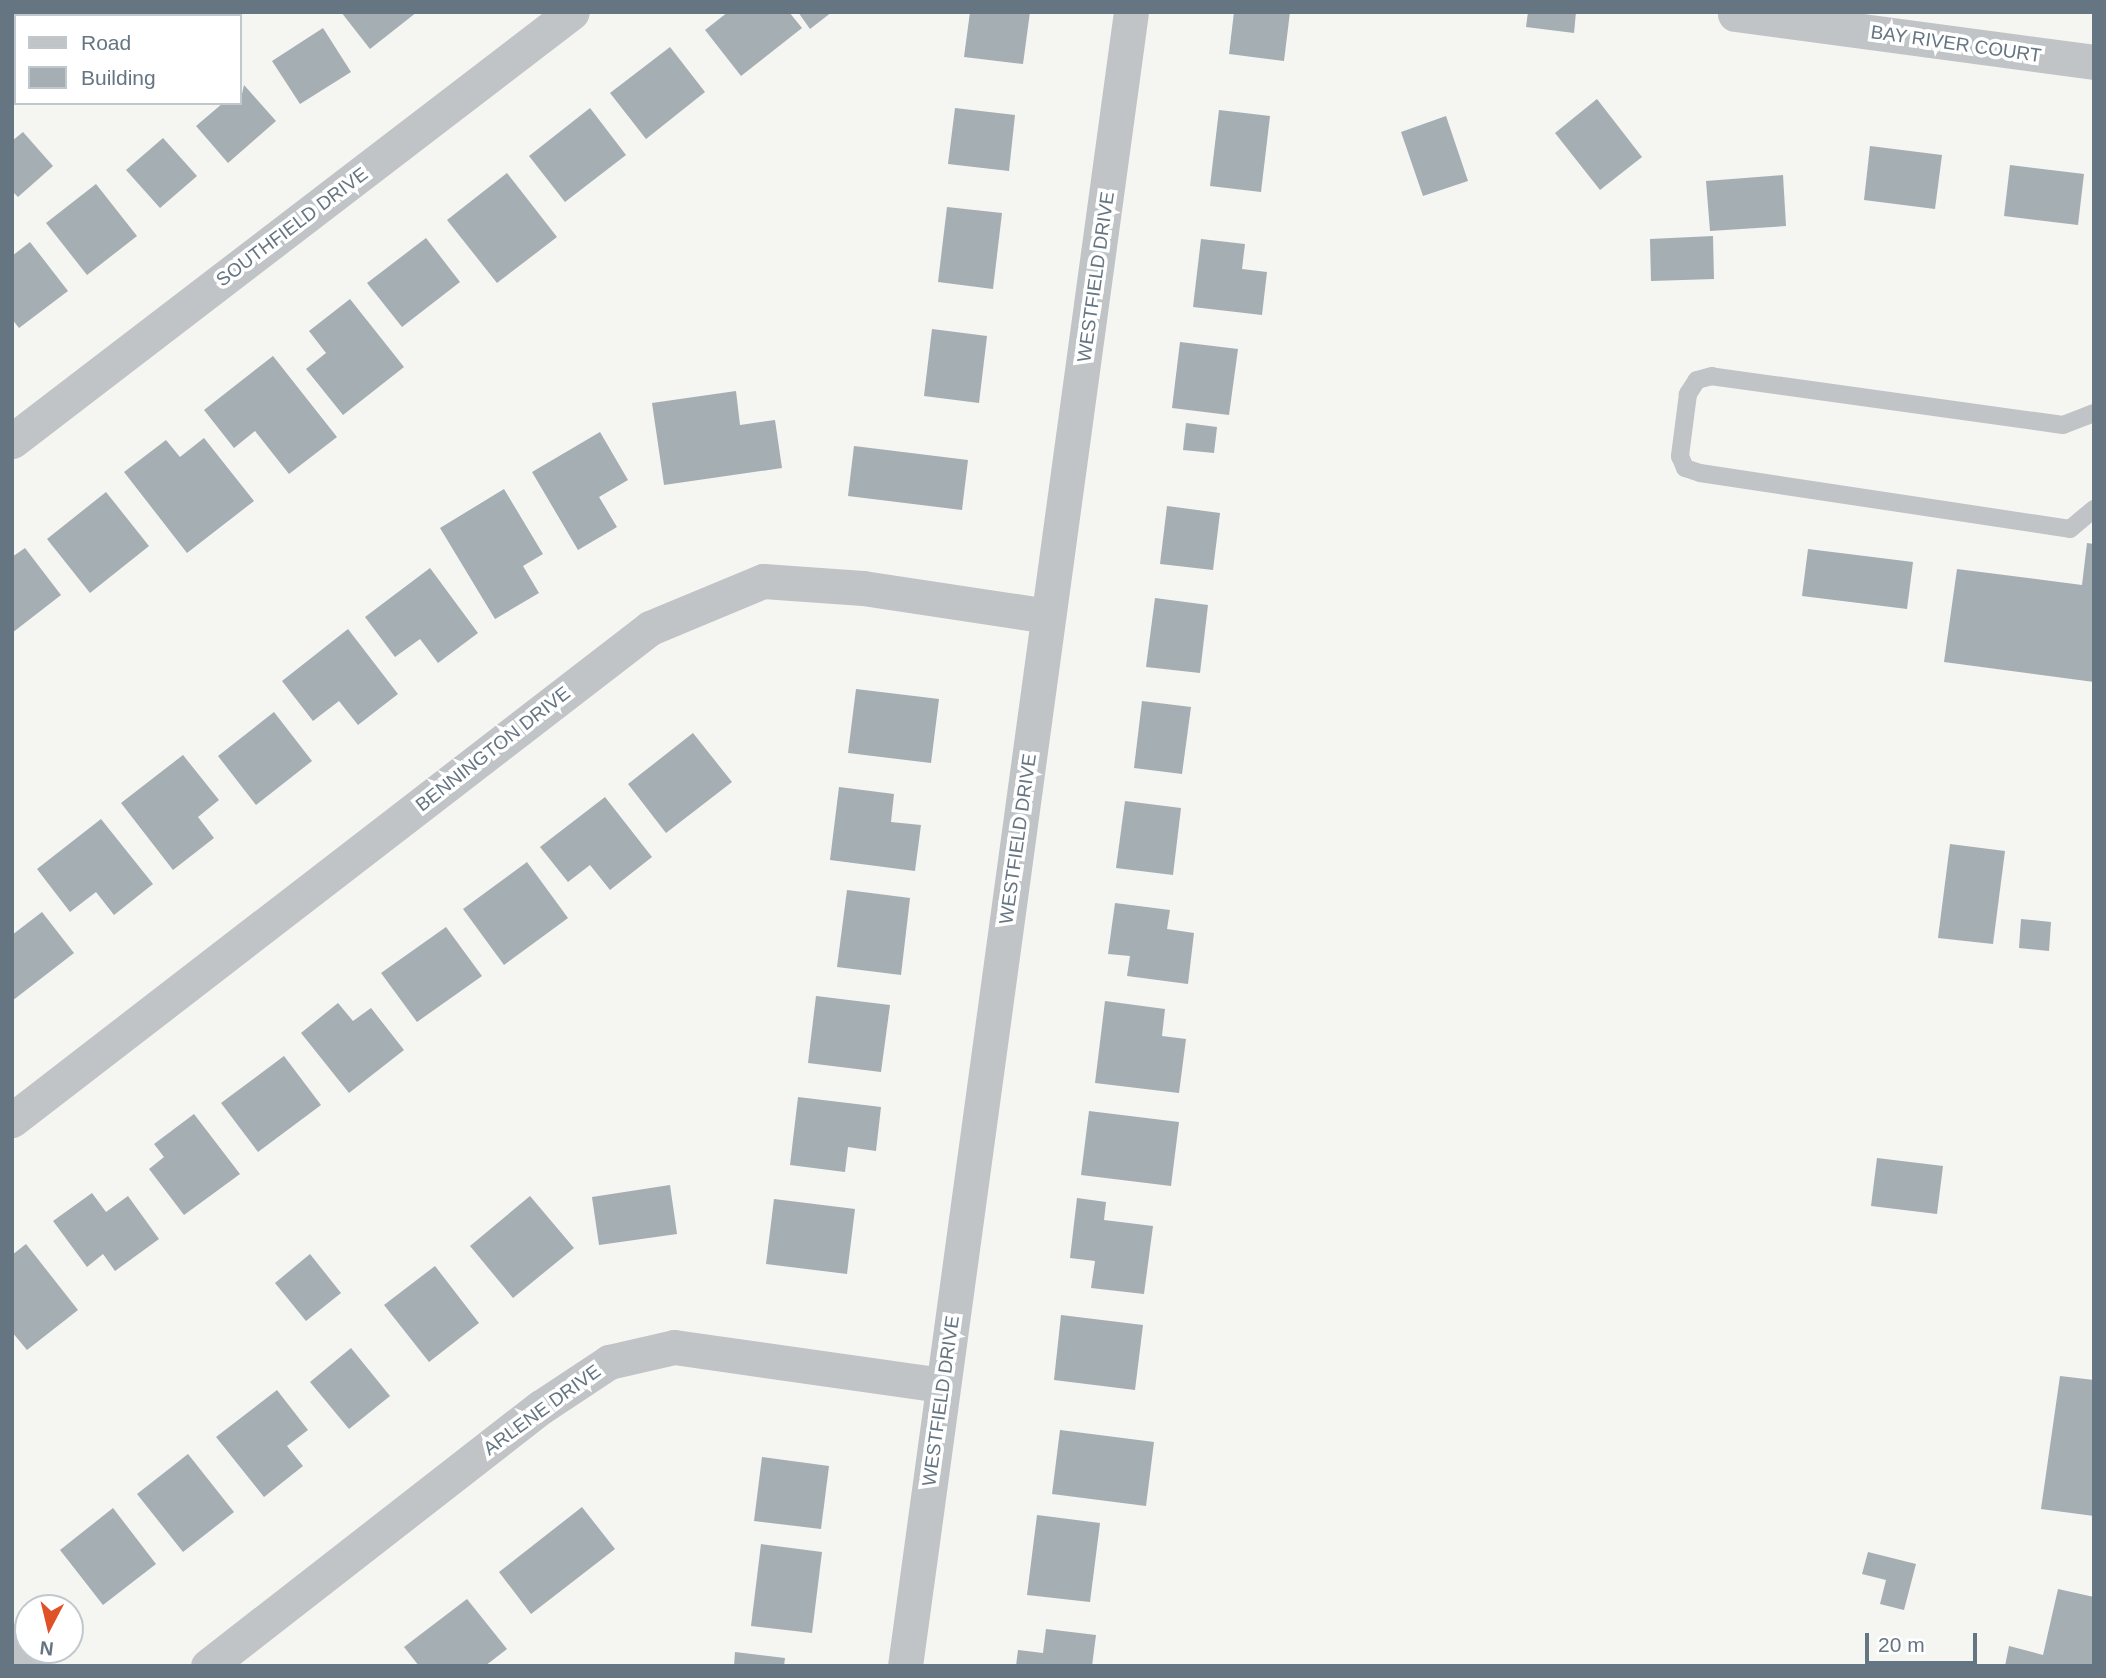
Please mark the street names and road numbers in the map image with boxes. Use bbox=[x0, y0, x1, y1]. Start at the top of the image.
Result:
street label: BAY RIVER COURT bbox=[1869, 21, 2043, 67]
street label: SOUTHFIELD DRIVE bbox=[212, 163, 372, 291]
street label: WESTFIELD DRIVE bbox=[1073, 190, 1119, 364]
street label: BENNINGTON DRIVE bbox=[411, 682, 575, 816]
street label: WESTFIELD DRIVE bbox=[995, 752, 1041, 926]
street label: WESTFIELD DRIVE bbox=[918, 1314, 964, 1488]
street label: ARLENE DRIVE bbox=[479, 1360, 605, 1460]

